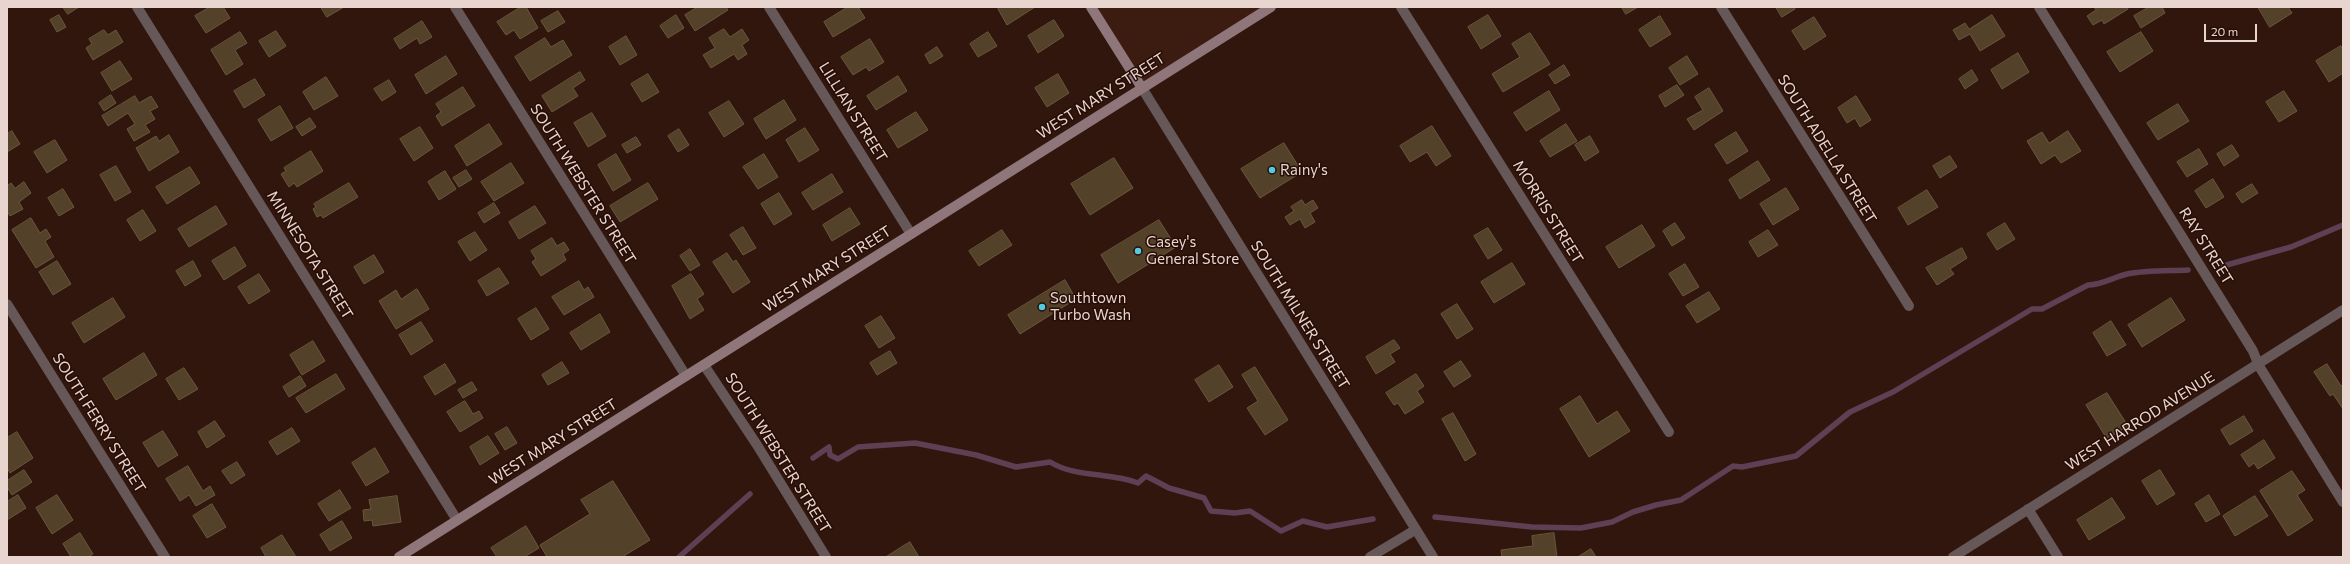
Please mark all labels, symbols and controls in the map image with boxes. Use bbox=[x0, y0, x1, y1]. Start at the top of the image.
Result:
scale bar bbox=[2206, 16, 2259, 42]
text: 20 m bbox=[2211, 24, 2238, 38]
street label: WEST MARY STREET bbox=[1033, 49, 1169, 143]
street label: LILLIAN STREET bbox=[815, 59, 891, 165]
street label: SOUTH ADELLA STREET bbox=[1774, 71, 1880, 227]
street label: SOUTH WEBSTER STREET bbox=[526, 101, 640, 267]
street label: MORRIS STREET bbox=[1509, 157, 1587, 267]
place label: Rainy's bbox=[1280, 161, 1328, 179]
marker: Rainy's bbox=[1267, 165, 1277, 175]
street label: MINNESOTA STREET bbox=[263, 188, 357, 322]
street label: RAY STREET bbox=[2175, 204, 2237, 288]
street label: WEST MARY STREET bbox=[759, 222, 895, 316]
place label: Casey's General Store bbox=[1146, 233, 1239, 268]
street label: SOUTH MILNER STREET bbox=[1247, 237, 1353, 393]
marker: Casey's General Store bbox=[1133, 246, 1143, 256]
place label: Southtown Turbo Wash bbox=[1050, 289, 1131, 324]
marker: Southtown Turbo Wash bbox=[1037, 302, 1047, 312]
street label: SOUTH FERRY STREET bbox=[49, 350, 149, 496]
street label: WEST HARROD AVENUE bbox=[2062, 368, 2218, 474]
street label: SOUTH WEBSTER STREET bbox=[721, 370, 835, 536]
street label: WEST MARY STREET bbox=[485, 395, 621, 489]

